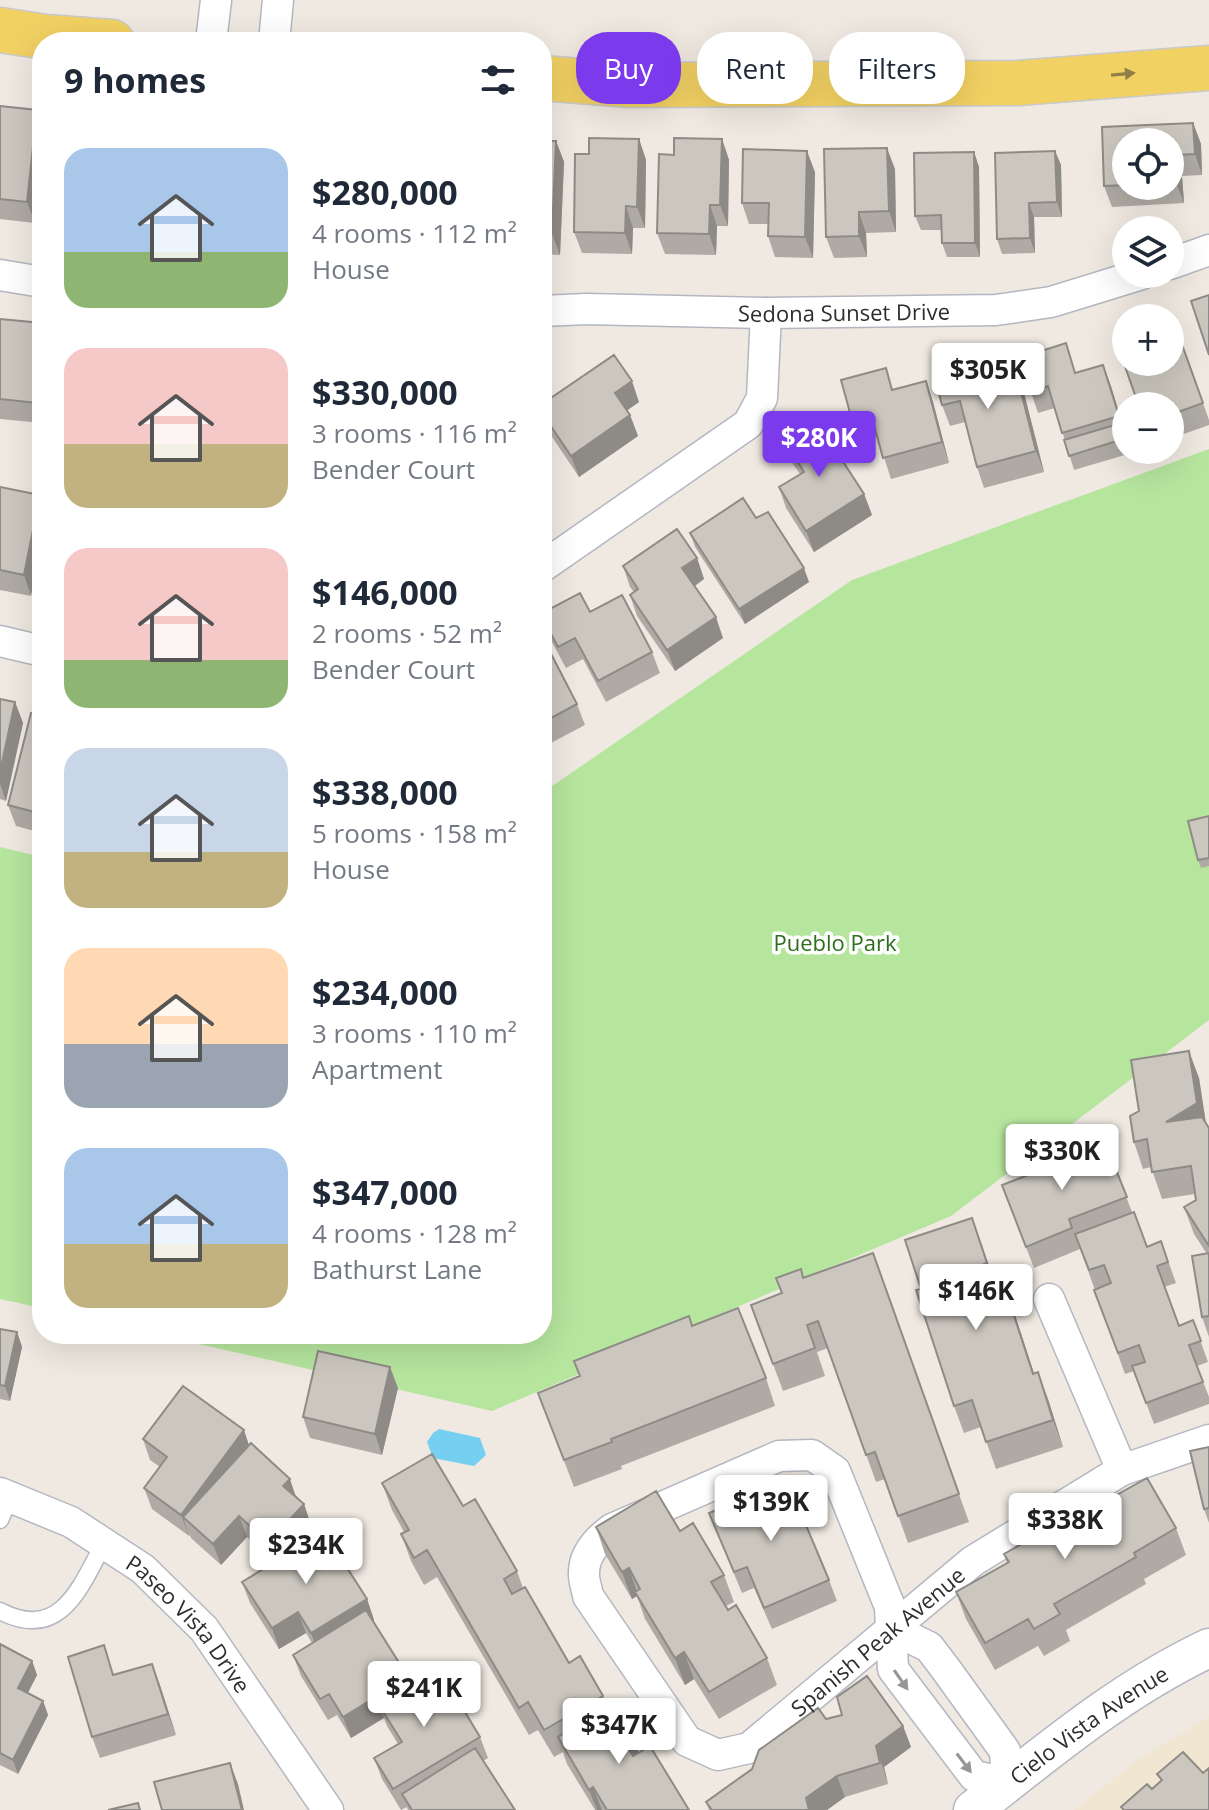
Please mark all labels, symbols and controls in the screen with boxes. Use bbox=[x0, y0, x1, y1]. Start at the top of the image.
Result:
chip: Buy bbox=[576, 32, 681, 104]
chip: Rent bbox=[697, 32, 813, 104]
chip: Filters bbox=[829, 32, 965, 104]
text: 9 homes bbox=[64, 57, 206, 103]
icon: filters bbox=[476, 58, 520, 102]
one-way arrow bbox=[1111, 67, 1136, 80]
map controls bbox=[1112, 128, 1184, 464]
button: locate bbox=[1112, 128, 1184, 200]
text: $280,000 bbox=[312, 169, 458, 215]
icon: home bbox=[128, 180, 224, 276]
text: 4 rooms · 112 m² bbox=[312, 215, 517, 251]
button: layers bbox=[1112, 216, 1184, 288]
text: House bbox=[312, 251, 390, 287]
street label: Sedona Sunset Drive bbox=[738, 296, 950, 328]
button: + bbox=[1112, 304, 1184, 376]
pin: $305K bbox=[932, 343, 1044, 411]
text: $305K bbox=[950, 351, 1026, 387]
text: $330,000 bbox=[312, 369, 458, 415]
icon: home bbox=[128, 380, 224, 476]
button: − bbox=[1112, 392, 1184, 464]
pin: $280K bbox=[763, 411, 875, 479]
text: 3 rooms · 116 m² bbox=[312, 415, 517, 451]
text: $280K bbox=[781, 419, 857, 455]
text: Bender Court bbox=[312, 451, 475, 487]
text: $146,000 bbox=[312, 569, 458, 615]
icon: home bbox=[128, 580, 224, 676]
text: 2 rooms · 52 m² bbox=[312, 615, 502, 651]
text: Bender Court bbox=[312, 651, 475, 687]
text: $338,000 bbox=[312, 769, 458, 815]
icon: home bbox=[128, 780, 224, 876]
text: 5 rooms · 158 m² bbox=[312, 815, 517, 851]
text: House bbox=[312, 851, 390, 887]
park label: Pueblo Park bbox=[773, 927, 897, 957]
text: $234,000 bbox=[312, 969, 458, 1015]
icon: home bbox=[128, 980, 224, 1076]
text: 3 rooms · 110 m² bbox=[312, 1015, 517, 1051]
text: Apartment bbox=[312, 1051, 443, 1087]
pin: $330K bbox=[1006, 1124, 1118, 1192]
text: $330K bbox=[1024, 1132, 1100, 1168]
text: $347,000 bbox=[312, 1169, 458, 1215]
icon: home bbox=[128, 1180, 224, 1276]
text: 4 rooms · 128 m² bbox=[312, 1215, 517, 1251]
text: Bathurst Lane bbox=[312, 1251, 482, 1287]
pin: $146K bbox=[920, 1264, 1032, 1332]
text: $146K bbox=[938, 1272, 1014, 1308]
pin: $139K bbox=[715, 1475, 827, 1543]
text: $139K bbox=[733, 1483, 809, 1519]
pin: $338K bbox=[1009, 1493, 1121, 1561]
text: $338K bbox=[1027, 1501, 1103, 1537]
pin: $234K bbox=[250, 1518, 362, 1586]
text: $234K bbox=[268, 1526, 344, 1562]
street label: Paseo Vista Drive bbox=[121, 1547, 258, 1698]
street label: Spanish Peak Avenue bbox=[784, 1559, 971, 1722]
street label: Cielo Vista Avenue bbox=[1003, 1658, 1173, 1791]
pin: $241K bbox=[368, 1661, 480, 1729]
text: $241K bbox=[386, 1669, 462, 1705]
one-way arrow bbox=[893, 1669, 908, 1690]
pin: $347K bbox=[563, 1698, 675, 1766]
text: $347K bbox=[581, 1706, 657, 1742]
one-way arrow bbox=[955, 1752, 971, 1773]

